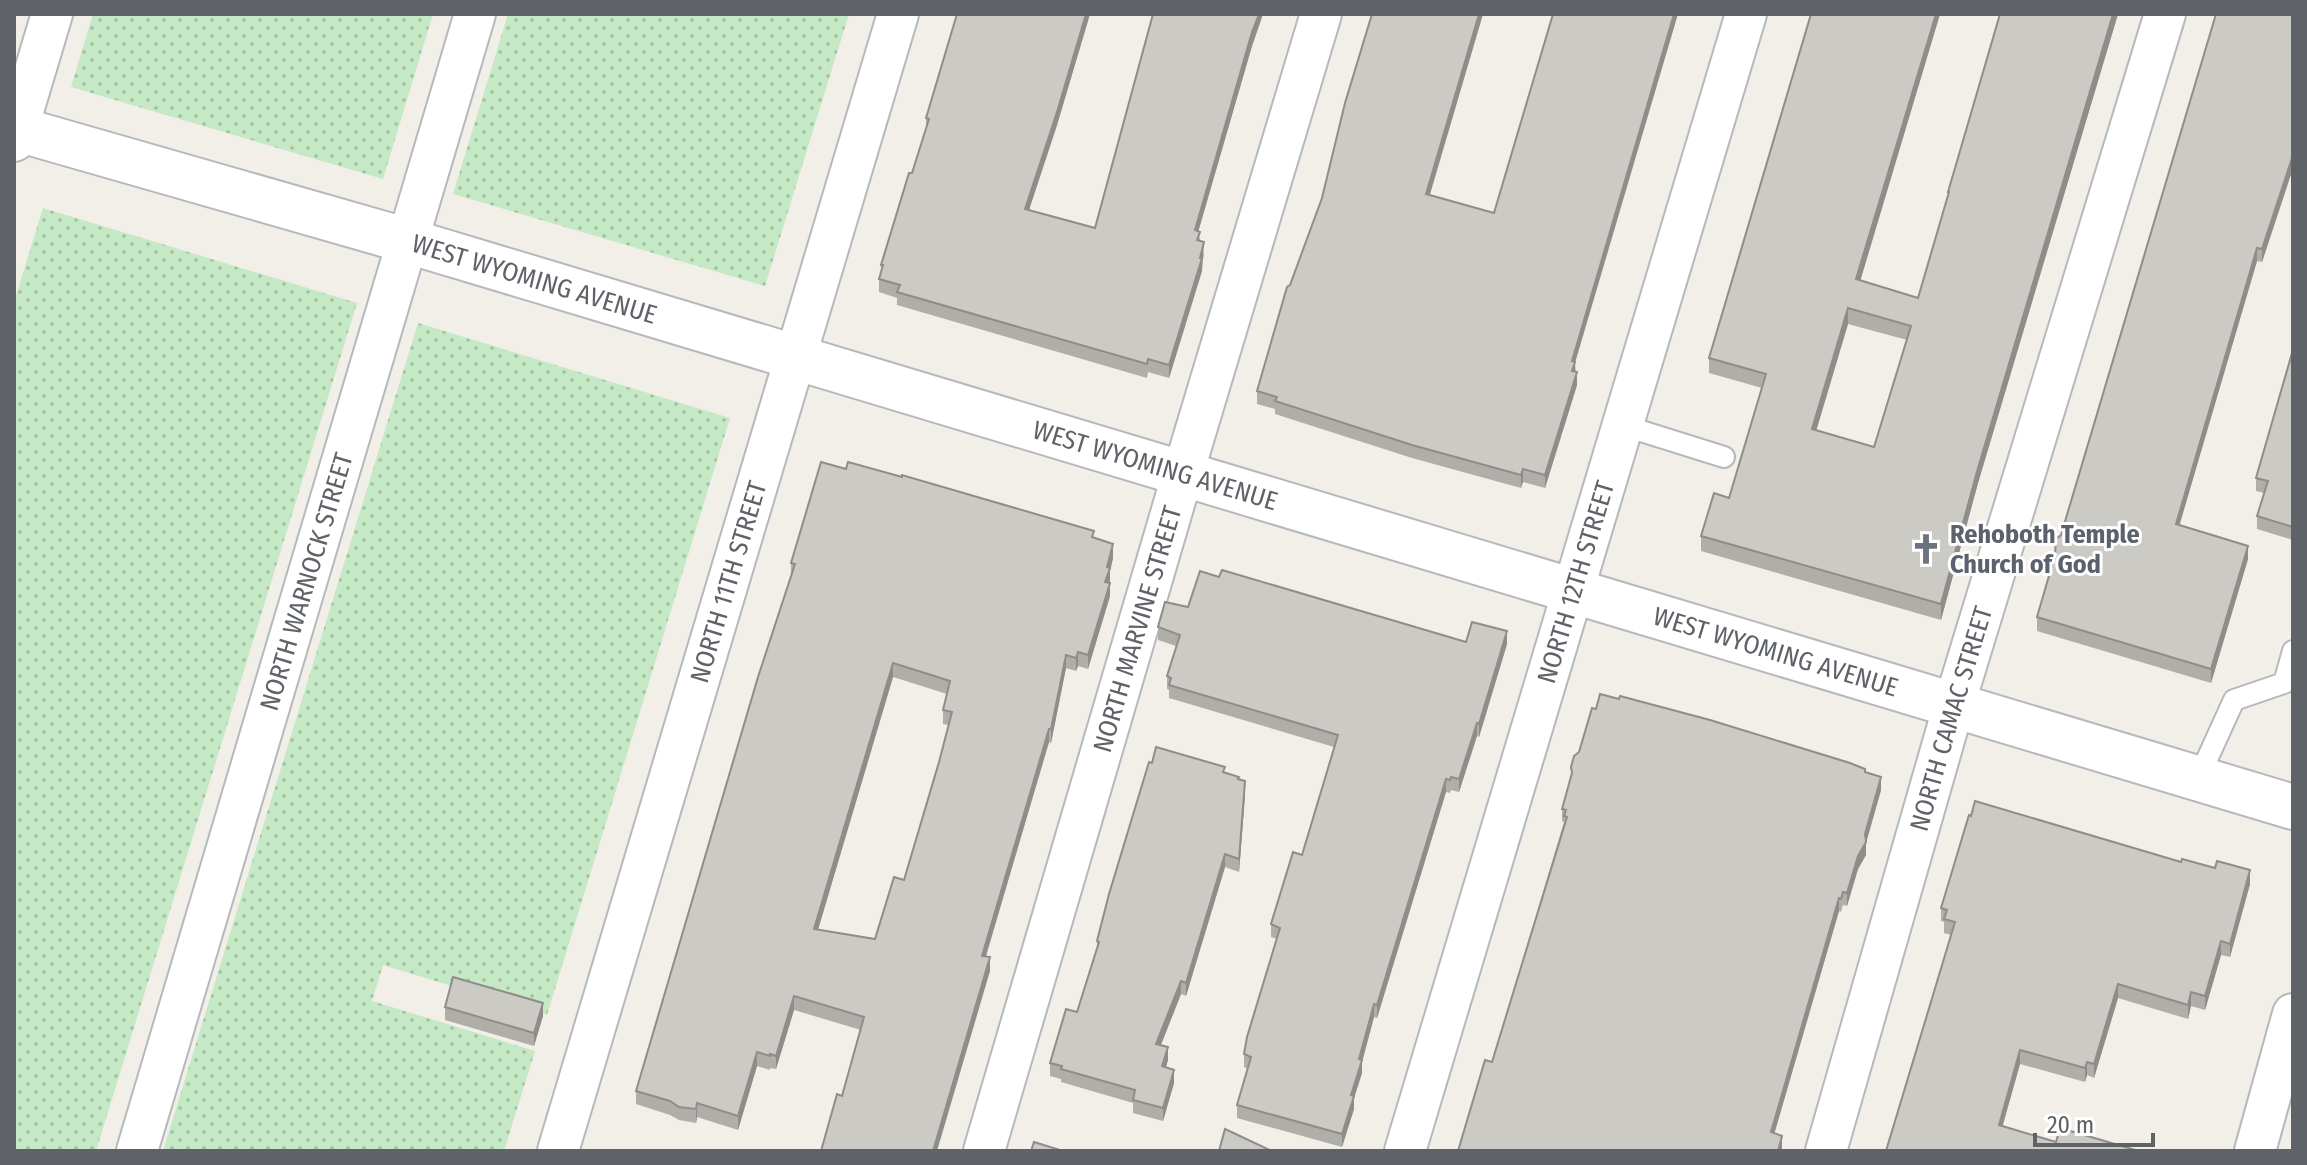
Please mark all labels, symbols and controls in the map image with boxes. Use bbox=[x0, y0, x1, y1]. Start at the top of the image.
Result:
street label: WEST WYOMING AVENUE bbox=[408, 228, 661, 330]
street label: WEST WYOMING AVENUE bbox=[1029, 414, 1281, 517]
street label: NORTH WARNOCK STREET bbox=[253, 449, 359, 714]
street label: NORTH 12TH STREET bbox=[1531, 477, 1621, 687]
street label: NORTH 11TH STREET bbox=[683, 478, 773, 686]
street label: NORTH MARVINE STREET bbox=[1086, 502, 1188, 756]
place label: Rehoboth Temple Church of God bbox=[1950, 519, 2140, 580]
church icon: Rehoboth Temple Church of God bbox=[1909, 532, 1943, 566]
street label: WEST WYOMING AVENUE bbox=[1650, 600, 1902, 703]
street label: NORTH CAMAC STREET bbox=[1903, 602, 1999, 835]
scale bar bbox=[2035, 1097, 2153, 1147]
text: 20 m bbox=[2047, 1111, 2094, 1139]

